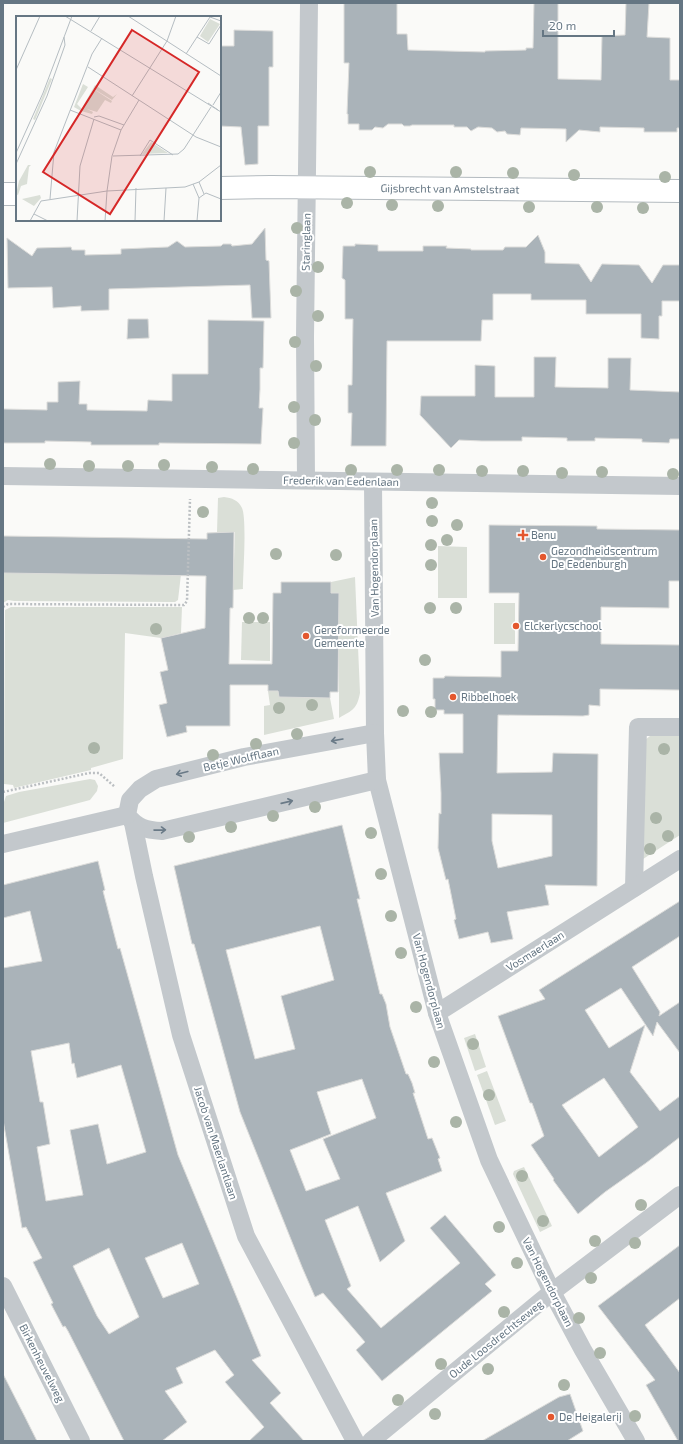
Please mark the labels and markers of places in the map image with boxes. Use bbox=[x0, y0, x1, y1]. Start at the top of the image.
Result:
place label: Benu bbox=[531, 528, 556, 541]
marker: Benu bbox=[518, 530, 528, 540]
place label: Gezondheidscentrum De Eedenburgh bbox=[551, 544, 657, 570]
marker: Gezondheidscentrum De Eedenburgh bbox=[538, 552, 548, 562]
place label: Elckerlycschool bbox=[524, 619, 603, 632]
marker: Elckerlycschool bbox=[511, 621, 521, 631]
place label: Gereformeerde Gemeente bbox=[314, 623, 390, 649]
marker: Gereformeerde Gemeente bbox=[301, 631, 311, 641]
place label: Ribbelhoek bbox=[461, 690, 517, 703]
marker: Ribbelhoek bbox=[448, 692, 458, 702]
place label: De Heigalerij bbox=[559, 1410, 622, 1424]
marker: De Heigalerij bbox=[546, 1412, 556, 1422]

